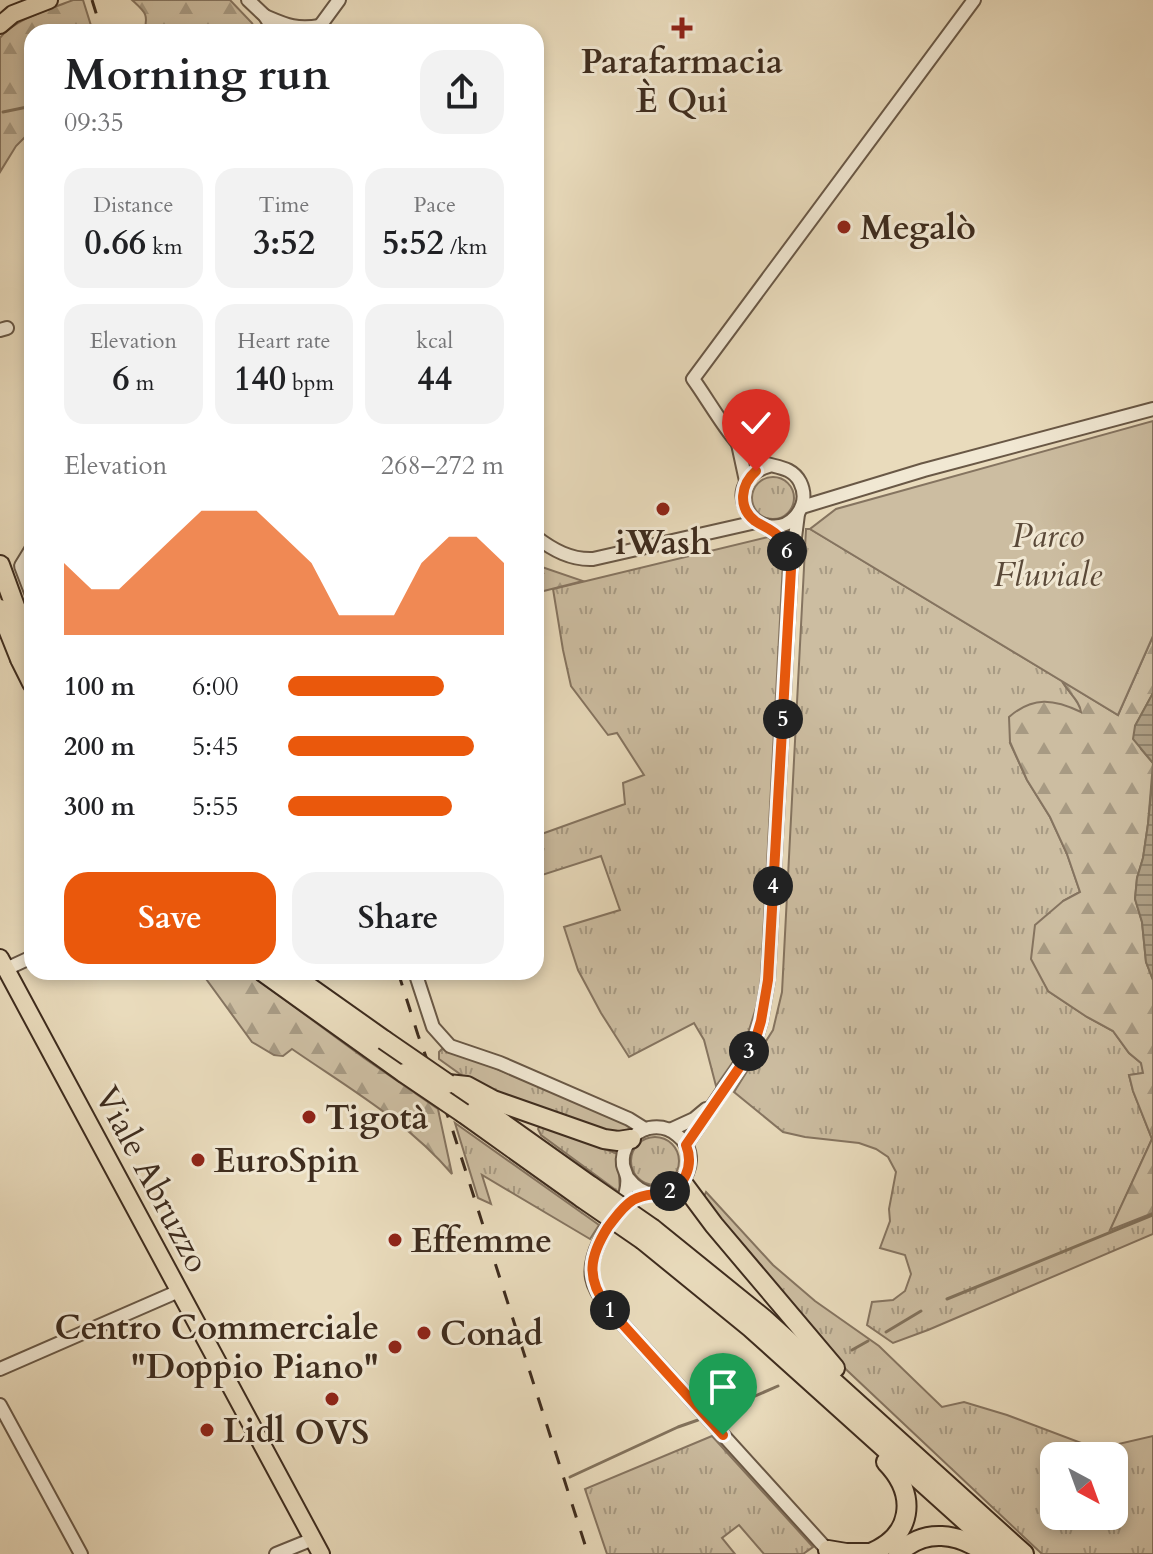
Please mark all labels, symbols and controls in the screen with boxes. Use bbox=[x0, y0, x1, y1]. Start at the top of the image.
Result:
marker: Parafarmacia È Qui bbox=[673, 19, 691, 37]
place label: Parafarmacia È Qui bbox=[581, 39, 783, 124]
text: Morning run bbox=[64, 45, 330, 105]
button: share bbox=[420, 50, 504, 134]
text: 09:35 bbox=[64, 105, 124, 140]
text: Distance bbox=[93, 190, 174, 220]
text: Time bbox=[259, 190, 309, 220]
text: Pace bbox=[413, 190, 456, 220]
place label: Megalò bbox=[860, 205, 976, 251]
marker: Megalò bbox=[835, 218, 853, 236]
text: 0.66 bbox=[84, 220, 146, 266]
text: 3:52 bbox=[253, 220, 315, 266]
text: 5:52 bbox=[382, 220, 444, 266]
text: km bbox=[146, 232, 183, 262]
text: /km bbox=[444, 232, 487, 262]
text: Elevation bbox=[90, 326, 177, 356]
text: Heart rate bbox=[237, 326, 331, 356]
text: kcal bbox=[416, 326, 453, 356]
text: 6 bbox=[112, 356, 130, 402]
text: 140 bbox=[234, 356, 286, 402]
text: 44 bbox=[417, 356, 452, 402]
text: m bbox=[130, 368, 154, 398]
text: bpm bbox=[286, 368, 334, 398]
pin bbox=[722, 389, 790, 471]
icon: check bbox=[734, 401, 778, 445]
text: Elevation bbox=[64, 448, 167, 483]
text: 268–272 m bbox=[381, 448, 504, 483]
marker: iWash bbox=[654, 500, 672, 518]
park label: Parco Fluviale bbox=[994, 513, 1103, 598]
place label: iWash bbox=[615, 520, 711, 566]
pin: 6 bbox=[767, 531, 807, 571]
text: 6 bbox=[781, 536, 793, 566]
text: 100 m bbox=[64, 669, 135, 704]
text: 6:00 bbox=[192, 669, 239, 704]
pin: 5 bbox=[763, 699, 803, 739]
text: 5 bbox=[777, 704, 789, 734]
text: 200 m bbox=[64, 729, 135, 764]
text: 5:45 bbox=[192, 729, 239, 764]
text: 300 m bbox=[64, 789, 135, 824]
text: 5:55 bbox=[192, 789, 239, 824]
pin: 4 bbox=[753, 866, 793, 906]
text: 4 bbox=[767, 871, 779, 901]
button: Save bbox=[64, 872, 276, 964]
button: Share bbox=[292, 872, 504, 964]
pin: 3 bbox=[729, 1031, 769, 1071]
text: 3 bbox=[743, 1036, 755, 1066]
street label: Viale Abruzzo bbox=[84, 1078, 220, 1281]
place label: Tigotà bbox=[325, 1095, 429, 1141]
marker: Tigotà bbox=[300, 1108, 318, 1126]
place label: EuroSpin bbox=[214, 1138, 359, 1184]
marker: EuroSpin bbox=[189, 1151, 207, 1169]
pin: 2 bbox=[650, 1171, 690, 1211]
text: 2 bbox=[664, 1176, 676, 1206]
place label: Effemme bbox=[411, 1218, 552, 1264]
marker: Effemme bbox=[386, 1231, 404, 1249]
pin: 1 bbox=[590, 1290, 630, 1330]
text: 1 bbox=[604, 1295, 616, 1325]
place label: Centro Commerciale "Doppio Piano" bbox=[54, 1305, 379, 1390]
place label: Conad bbox=[440, 1311, 543, 1357]
marker: Conad bbox=[415, 1324, 433, 1342]
marker: Centro Commerciale "Doppio Piano" bbox=[386, 1338, 404, 1356]
pin bbox=[689, 1353, 757, 1435]
icon: arrive bbox=[701, 1365, 745, 1409]
marker: OVS bbox=[323, 1390, 341, 1408]
place label: Lidl bbox=[223, 1408, 285, 1454]
place label: OVS bbox=[295, 1410, 369, 1456]
marker: Lidl bbox=[198, 1421, 216, 1439]
north arrow bbox=[1040, 1442, 1128, 1530]
map controls bbox=[1040, 1442, 1128, 1530]

